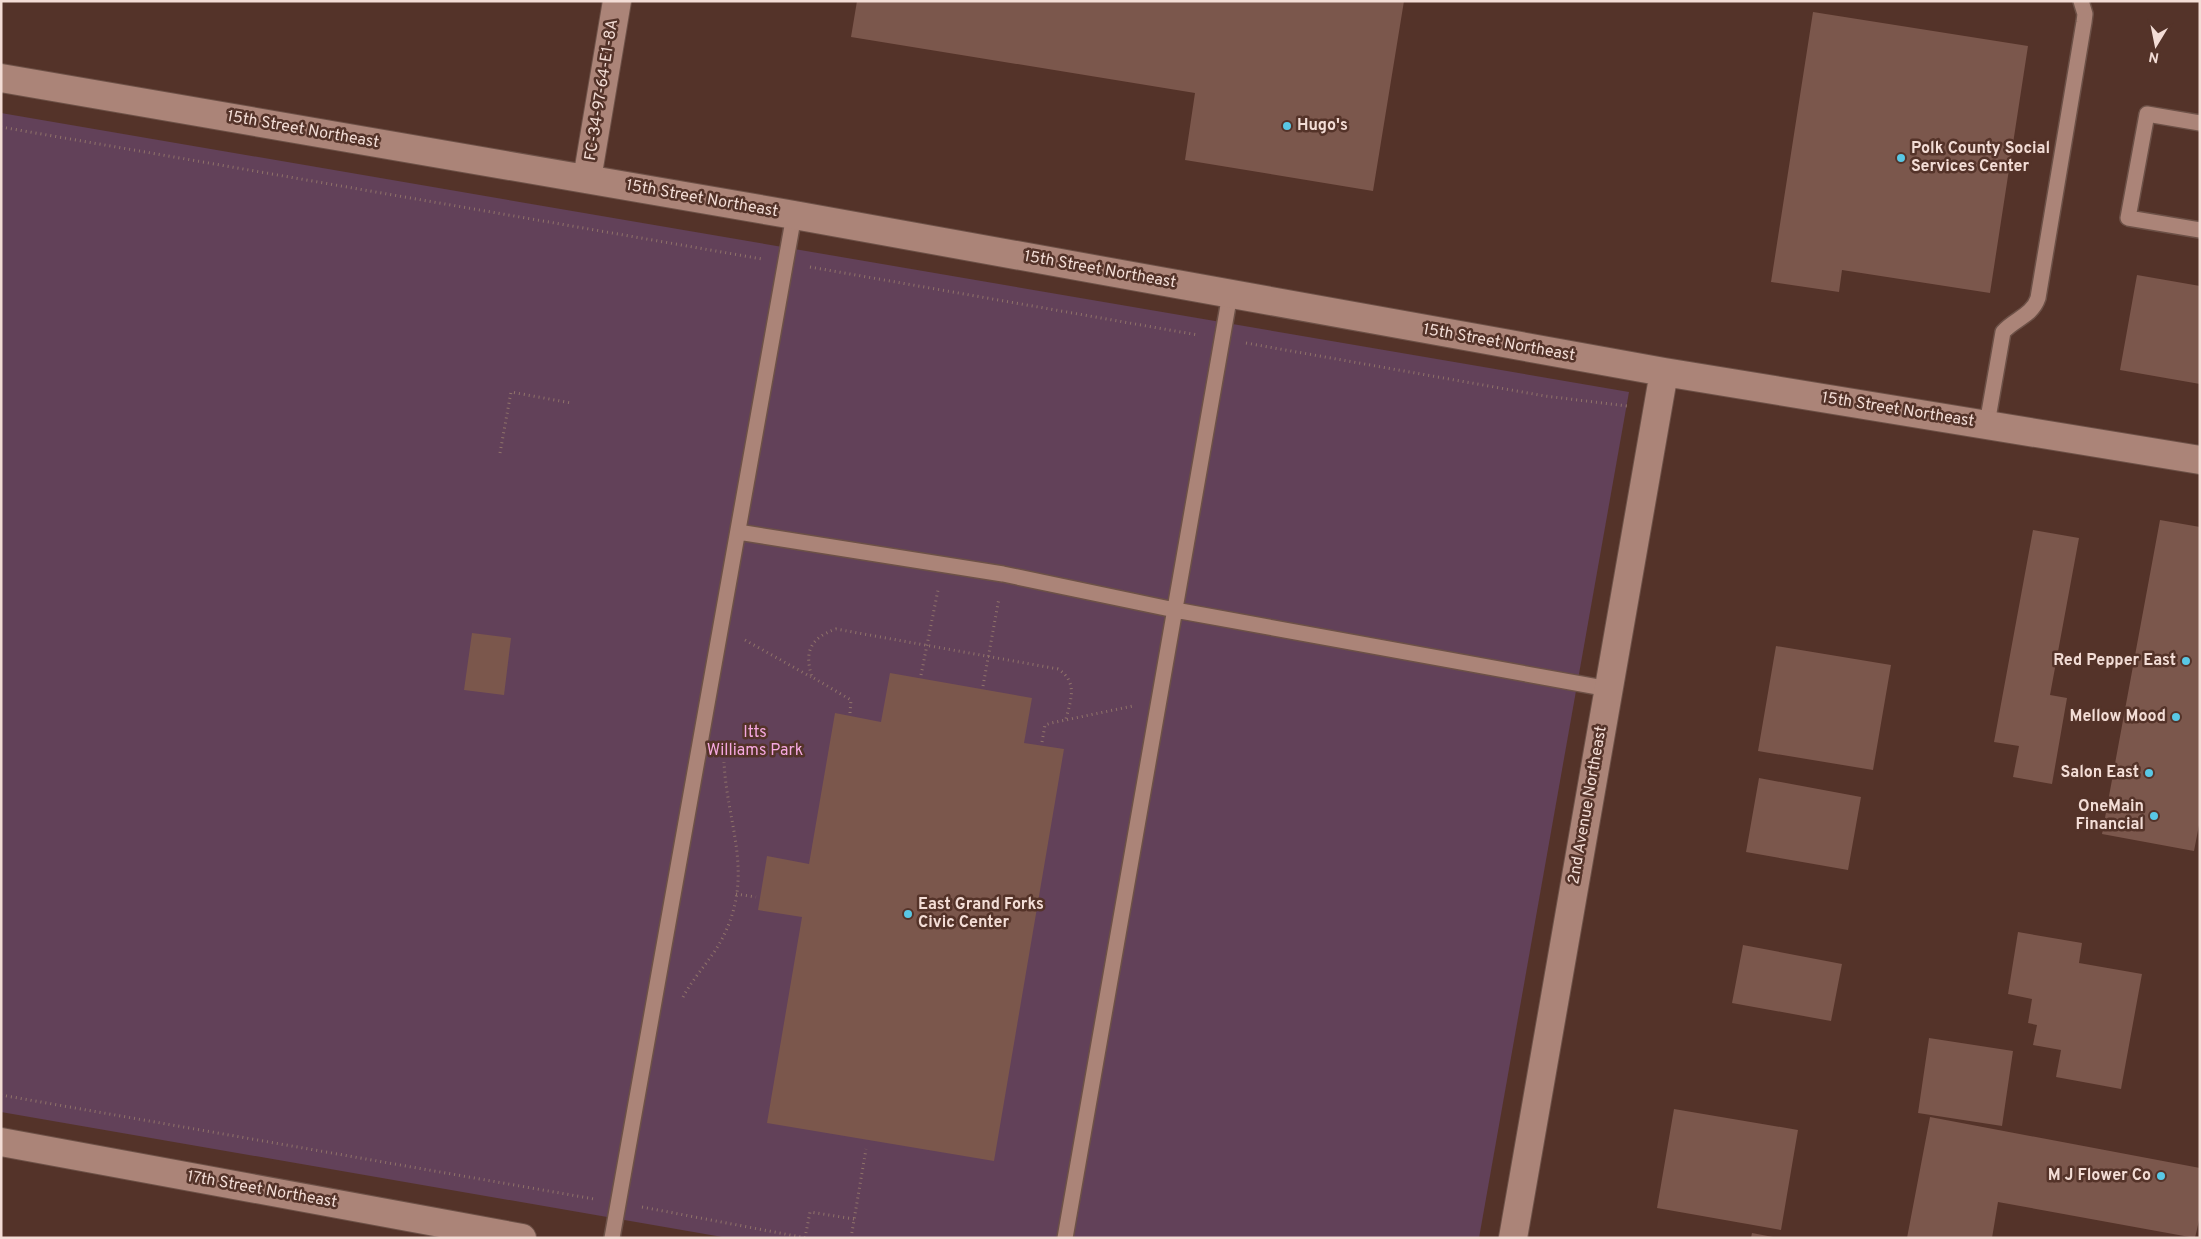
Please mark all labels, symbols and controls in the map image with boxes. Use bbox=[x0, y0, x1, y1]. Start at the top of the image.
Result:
street label: FC-34-97-64-E1-8A bbox=[581, 18, 623, 162]
north arrow bbox=[2131, 20, 2181, 70]
text: N bbox=[2148, 47, 2160, 66]
street label: 15th Street Northeast bbox=[225, 107, 381, 153]
place label: Hugo's bbox=[1297, 116, 1348, 136]
marker: Hugo's bbox=[1281, 120, 1293, 132]
place label: Polk County Social Services Center bbox=[1911, 139, 2050, 177]
marker: Polk County Social Services Center bbox=[1895, 152, 1907, 164]
street label: 15th Street Northeast bbox=[624, 176, 780, 222]
street label: 15th Street Northeast bbox=[1022, 247, 1178, 293]
street label: 15th Street Northeast bbox=[1421, 320, 1577, 366]
street label: 15th Street Northeast bbox=[1820, 388, 1976, 432]
place label: Red Pepper East bbox=[2053, 651, 2176, 671]
marker: Red Pepper East bbox=[2180, 655, 2192, 667]
place label: Mellow Mood bbox=[2069, 707, 2166, 727]
marker: Mellow Mood bbox=[2170, 711, 2182, 723]
park label: Itts Williams Park bbox=[707, 723, 803, 761]
street label: 2nd Avenue Northeast bbox=[1564, 724, 1612, 886]
place label: Salon East bbox=[2060, 763, 2139, 783]
marker: Salon East bbox=[2143, 767, 2155, 779]
place label: OneMain Financial bbox=[2075, 797, 2144, 835]
marker: OneMain Financial bbox=[2148, 810, 2160, 822]
place label: East Grand Forks Civic Center bbox=[918, 895, 1044, 933]
marker: East Grand Forks Civic Center bbox=[902, 908, 914, 920]
place label: M J Flower Co bbox=[2048, 1166, 2151, 1186]
street label: 17th Street Northeast bbox=[185, 1167, 339, 1213]
marker: M J Flower Co bbox=[2155, 1170, 2167, 1182]

